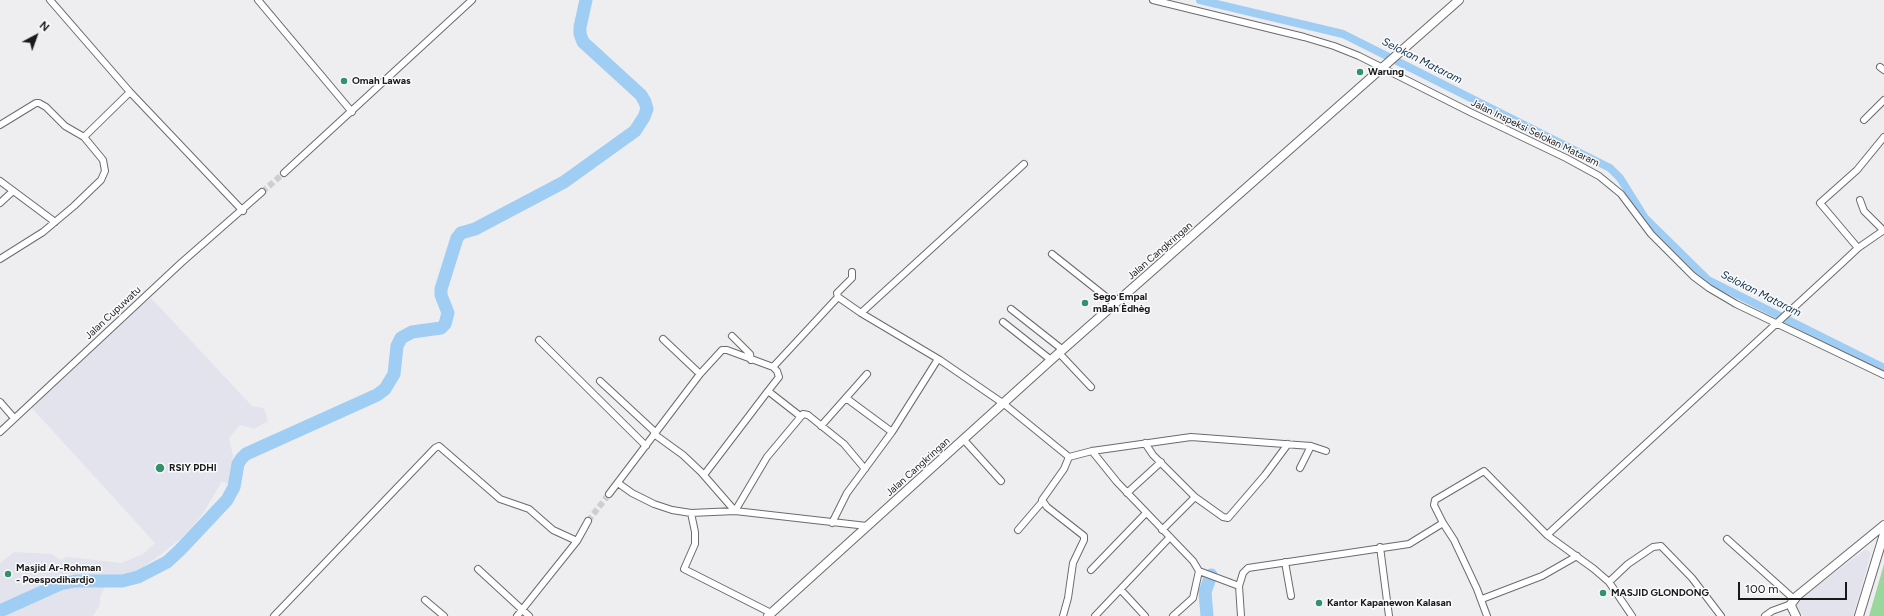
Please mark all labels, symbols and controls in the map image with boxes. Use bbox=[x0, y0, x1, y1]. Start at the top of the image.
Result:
north arrow bbox=[16, 16, 56, 56]
text: N bbox=[37, 19, 52, 34]
water label: Selokan Mataram bbox=[1380, 35, 1464, 87]
place label: Warung bbox=[1368, 66, 1404, 78]
marker: Warung bbox=[1355, 67, 1365, 77]
place label: Omah Lawas bbox=[352, 75, 411, 87]
marker: Omah Lawas bbox=[339, 76, 349, 86]
street label: Jalan Inspeksi Selokan Mataram bbox=[1469, 97, 1601, 169]
street label: Jalan Cangkringan bbox=[1125, 220, 1195, 282]
water label: Selokan Mataram bbox=[1719, 268, 1803, 320]
street label: Jalan Cupuwatu bbox=[83, 284, 143, 342]
place label: Sego Empal mBah Èdhèg bbox=[1093, 291, 1150, 314]
marker: Sego Empal mBah Èdhèg bbox=[1080, 298, 1090, 308]
street label: Jalan Cangkringan bbox=[884, 435, 952, 499]
marker: RSIY PDHI bbox=[154, 462, 166, 474]
place label: RSIY PDHI bbox=[169, 462, 217, 474]
place label: Masjid Ar-Rohman - Poespodihardjo bbox=[16, 562, 101, 586]
marker: Masjid Ar-Rohman - Poespodihardjo bbox=[3, 569, 13, 579]
scale bar bbox=[1740, 574, 1849, 600]
text: 100 m bbox=[1745, 582, 1779, 596]
place label: MASJID GLONDONG bbox=[1611, 587, 1709, 599]
marker: MASJID GLONDONG bbox=[1598, 588, 1608, 598]
place label: Kantor Kapanewon Kalasan bbox=[1327, 597, 1452, 609]
marker: Kantor Kapanewon Kalasan bbox=[1314, 598, 1324, 608]

